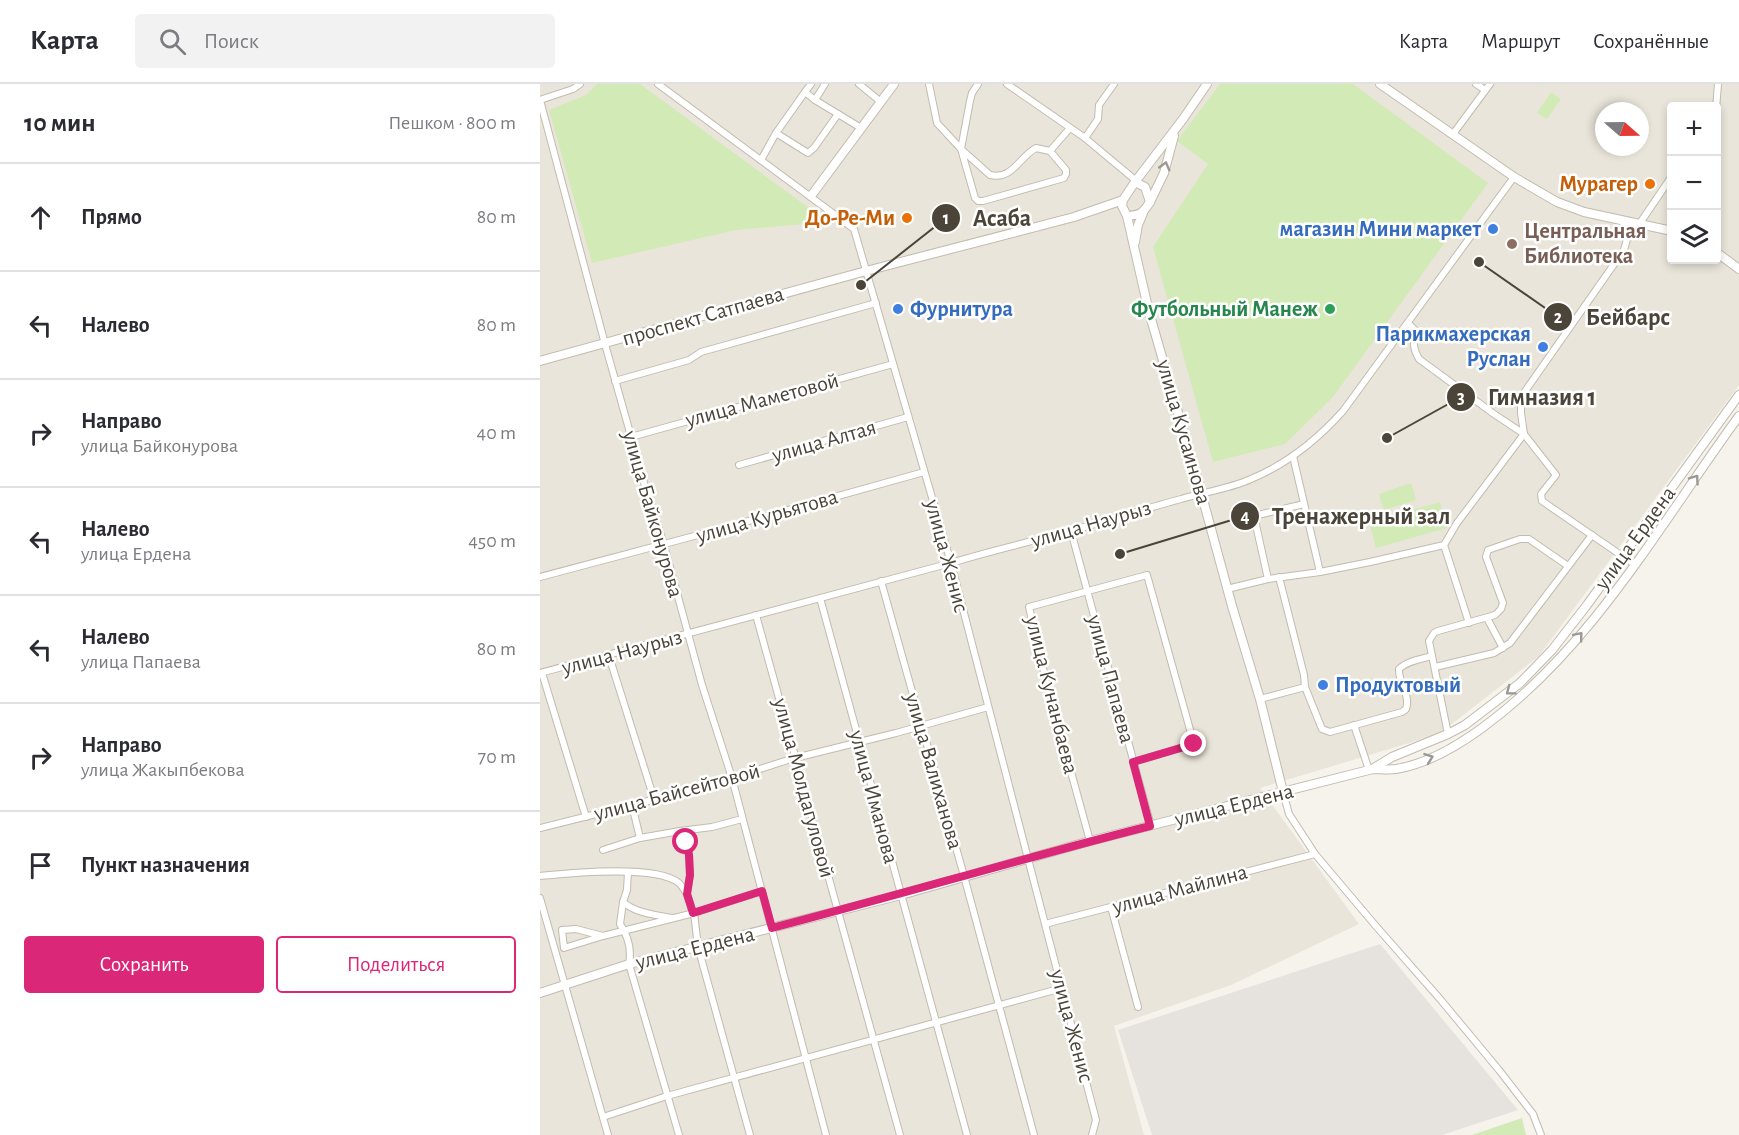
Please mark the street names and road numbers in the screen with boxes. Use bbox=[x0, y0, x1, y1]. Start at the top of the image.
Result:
street label: проспект Сатпаева bbox=[620, 282, 786, 350]
street label: улица Кусаинова bbox=[1153, 356, 1215, 507]
street label: улица Маметовой bbox=[682, 369, 841, 431]
street label: улица Алтая bbox=[768, 416, 879, 467]
street label: улица Байконурова bbox=[618, 427, 687, 600]
street label: улица Ердена bbox=[1590, 482, 1680, 594]
street label: улица Курьятова bbox=[693, 485, 840, 547]
street label: улица Женис bbox=[921, 496, 973, 615]
street label: улица Наурыз bbox=[1028, 496, 1153, 552]
street label: улица Папаева bbox=[1083, 612, 1139, 746]
street label: улица Кунанбаева bbox=[1021, 613, 1082, 776]
street label: улица Наурыз bbox=[558, 625, 685, 679]
street label: улица Валиханова bbox=[901, 689, 967, 852]
street label: улица Молдагуловой bbox=[769, 695, 839, 880]
street label: улица Иманова bbox=[845, 727, 902, 866]
street label: улица Байсейтовой bbox=[591, 759, 762, 825]
street label: улица Ердена bbox=[1171, 780, 1296, 831]
street label: улица Майлина bbox=[1109, 860, 1250, 918]
street label: улица Ердена bbox=[632, 923, 757, 974]
street label: улица Женис bbox=[1046, 966, 1098, 1085]

